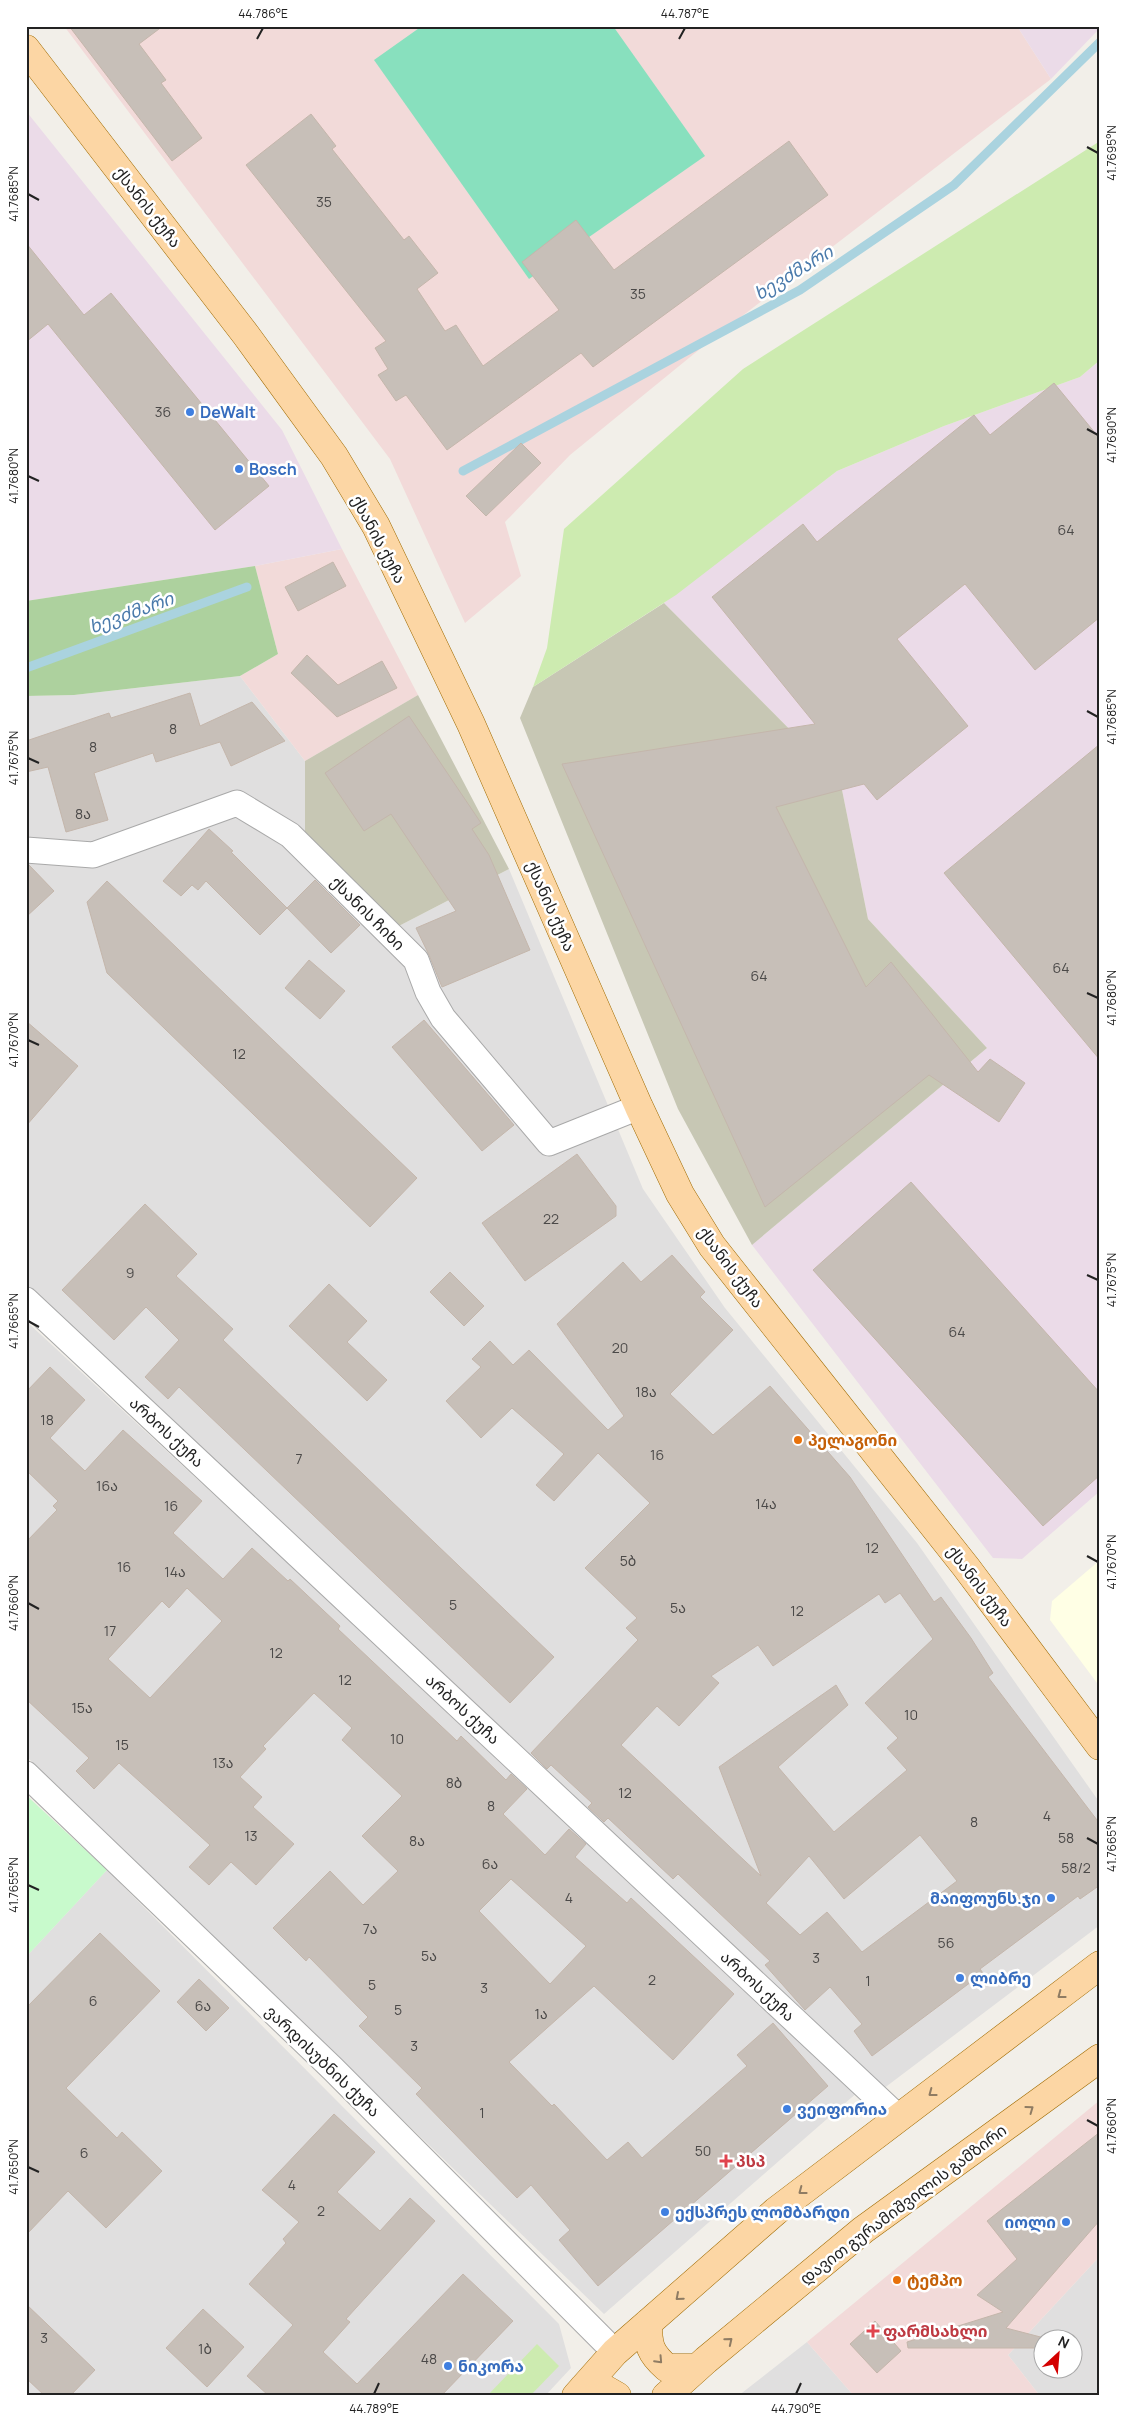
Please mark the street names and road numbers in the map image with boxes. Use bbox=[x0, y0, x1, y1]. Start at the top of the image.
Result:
street label: ქსანის ქუჩა bbox=[109, 162, 187, 252]
street label: ქსანის ქუჩა bbox=[347, 491, 411, 587]
street label: ქსანის ქუჩა bbox=[521, 857, 581, 955]
street label: ქსანის ჩიხი bbox=[326, 871, 410, 955]
street label: ქსანის ქუჩა bbox=[693, 1222, 769, 1312]
street label: არბოს ქუჩა bbox=[125, 1392, 209, 1472]
street label: ქსანის ქუჩა bbox=[942, 1541, 1018, 1631]
street label: არბოს ქუჩა bbox=[421, 1669, 505, 1749]
street label: არბოს ქუჩა bbox=[716, 1946, 800, 2026]
street label: ვარდისუბნის ქუჩა bbox=[261, 2000, 385, 2122]
street label: დავით გურამიშვილის გამზირი bbox=[795, 2119, 1011, 2289]

